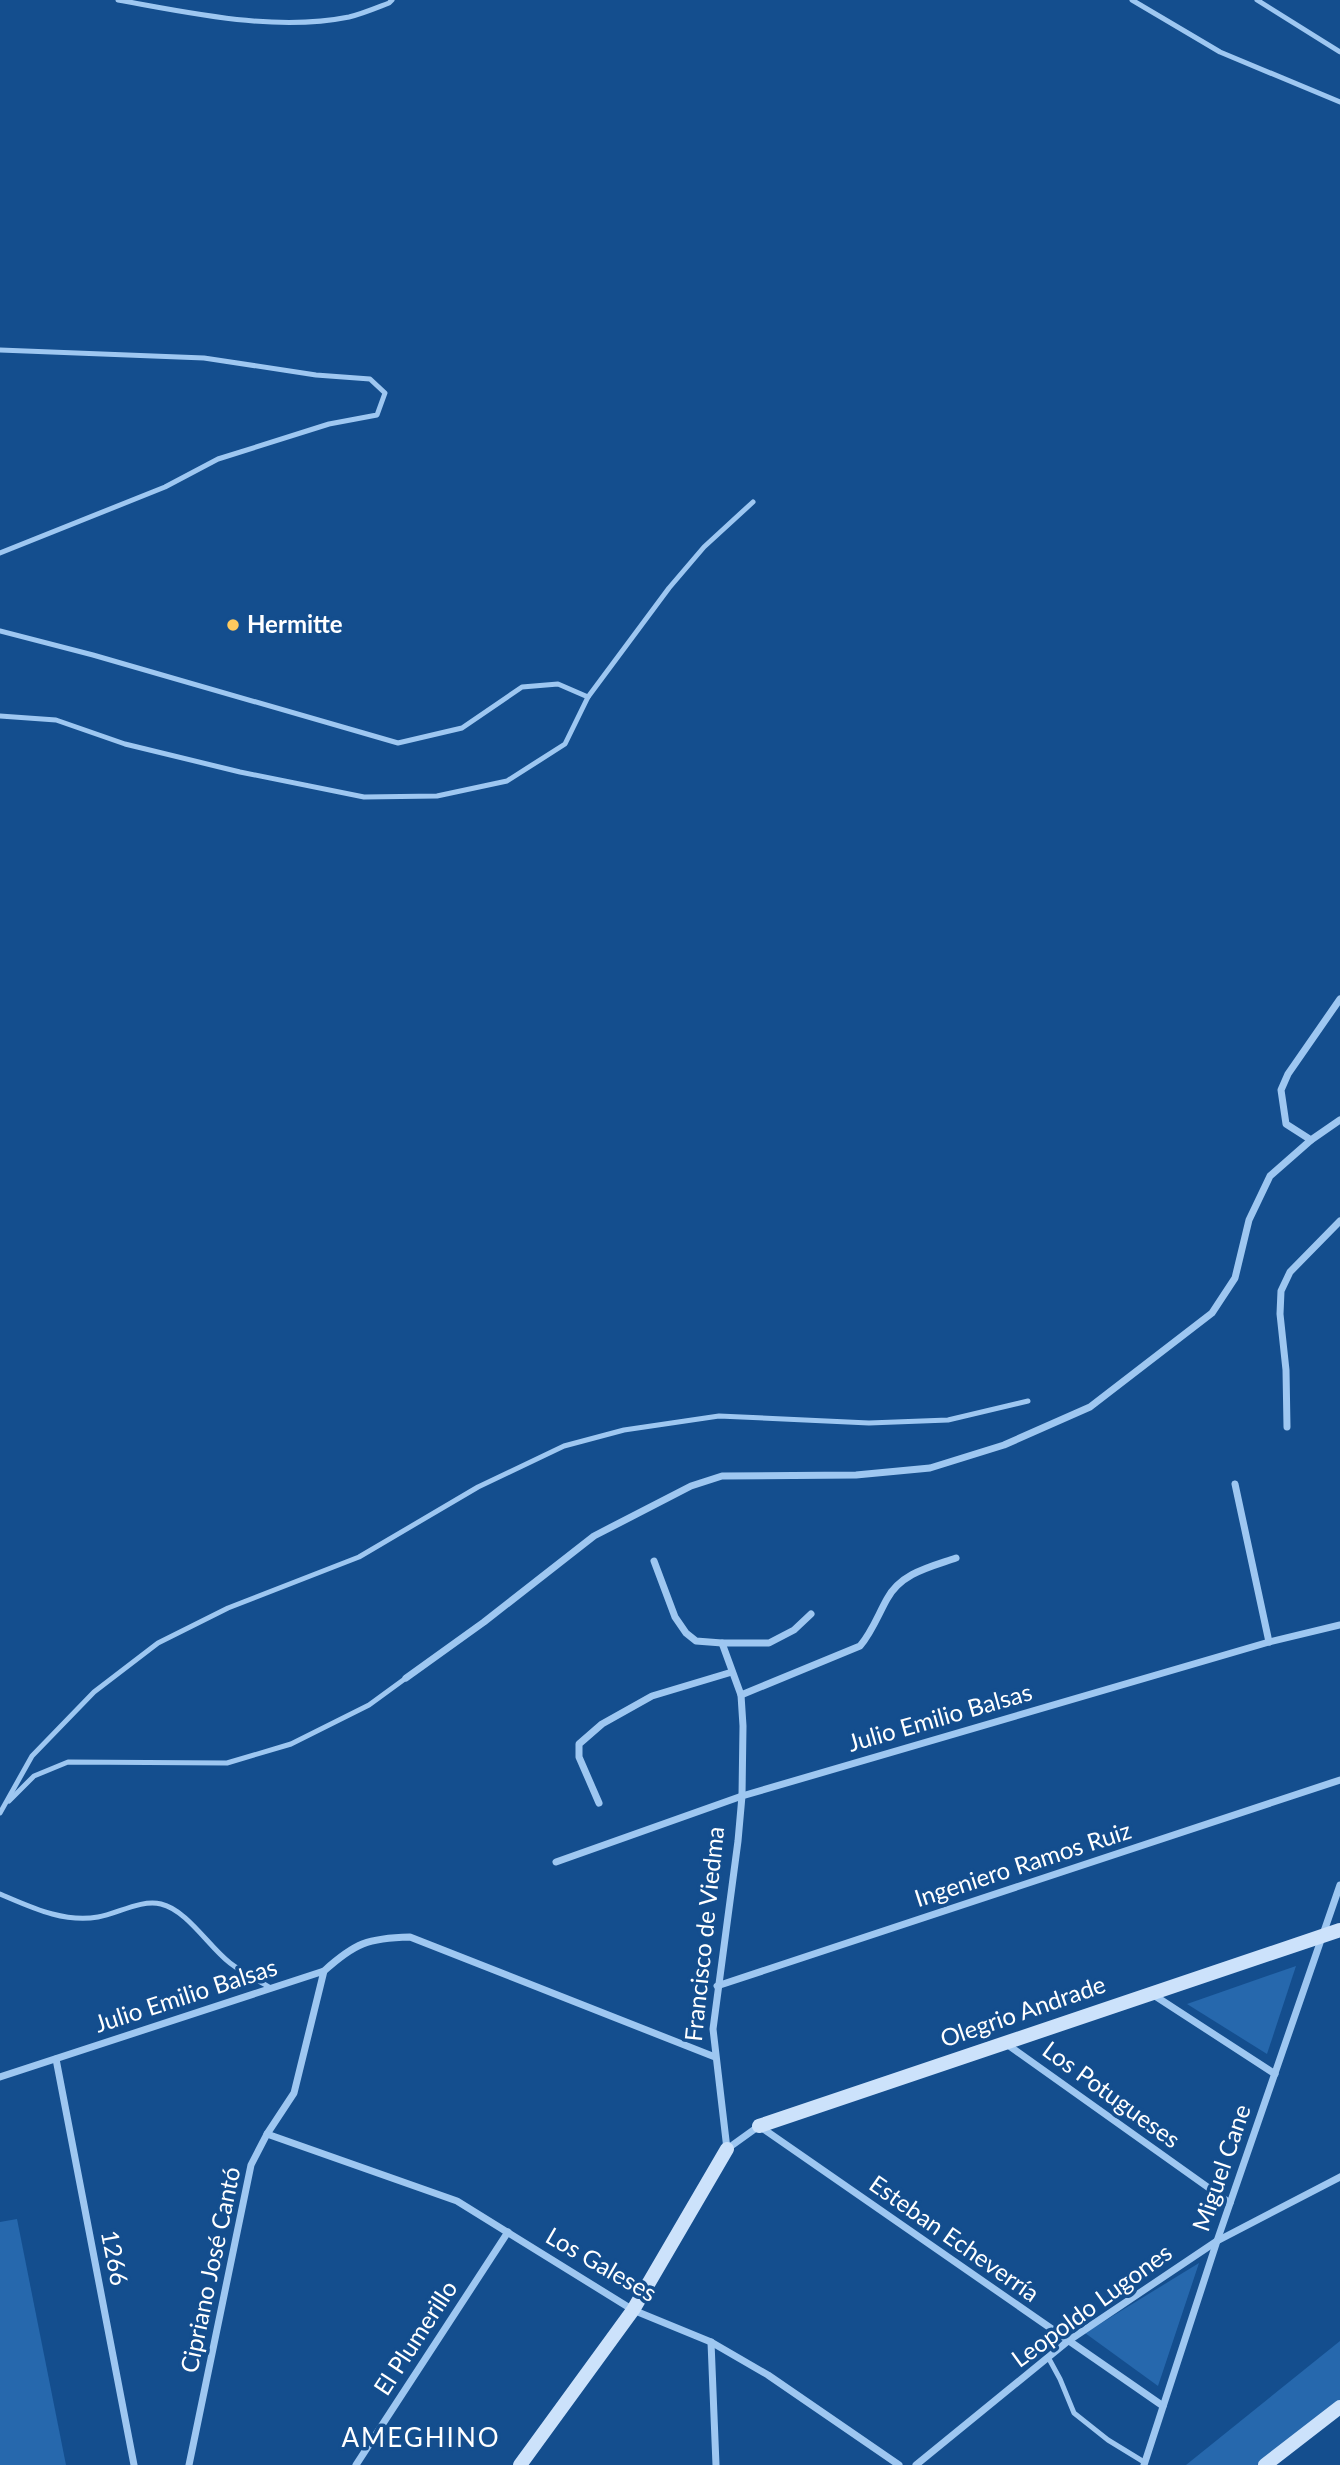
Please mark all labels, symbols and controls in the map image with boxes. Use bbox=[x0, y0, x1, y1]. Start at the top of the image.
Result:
place label: Hermitte bbox=[247, 609, 343, 638]
marker: Hermitte bbox=[225, 617, 241, 633]
street label: Julio Emilio Balsas bbox=[844, 1676, 1035, 1757]
street label: Ingeniero Ramos Ruiz bbox=[911, 1815, 1135, 1912]
street label: Francisco de Viedma bbox=[678, 1825, 729, 2043]
street label: Julio Emilio Balsas bbox=[91, 1951, 280, 2038]
street label: Olegrio Andrade bbox=[936, 1969, 1109, 2052]
street label: Los Potugueses bbox=[1038, 2034, 1186, 2153]
street label: Miguel Cane bbox=[1185, 2100, 1256, 2235]
street label: Cipriano José Cantó bbox=[174, 2164, 246, 2375]
street label: Esteban Echeverría bbox=[864, 2168, 1045, 2307]
street label: Los Galeses bbox=[541, 2220, 662, 2307]
street label: 1266 bbox=[96, 2228, 135, 2288]
street label: Leopoldo Lugones bbox=[1005, 2237, 1177, 2373]
street label: El Plumerillo bbox=[367, 2274, 463, 2400]
district label: AMEGHINO bbox=[341, 2421, 501, 2453]

